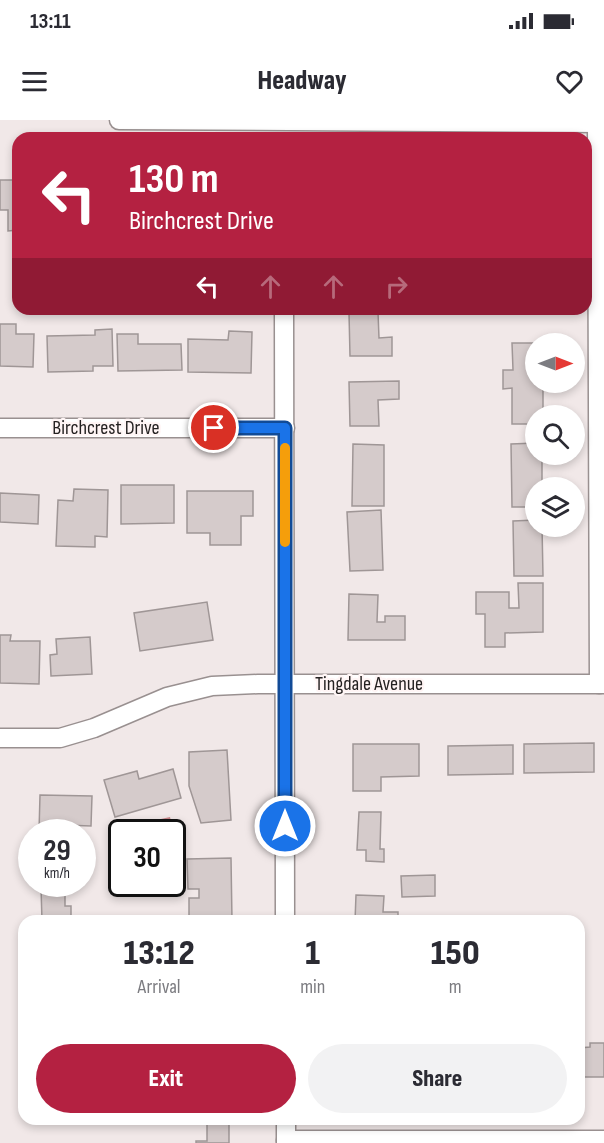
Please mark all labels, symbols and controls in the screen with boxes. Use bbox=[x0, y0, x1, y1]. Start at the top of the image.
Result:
text: 13:11 bbox=[30, 8, 71, 35]
icon: menu bbox=[18, 65, 51, 98]
text: Headway bbox=[257, 65, 347, 97]
icon: heart bbox=[553, 65, 586, 98]
text: 130 m bbox=[129, 154, 219, 205]
icon: left bbox=[30, 156, 108, 234]
text: Birchcrest Drive bbox=[129, 205, 274, 237]
icon: left bbox=[191, 270, 224, 303]
icon: ahead bbox=[254, 270, 287, 303]
icon: ahead bbox=[317, 270, 350, 303]
icon: right bbox=[380, 270, 413, 303]
north arrow bbox=[525, 333, 585, 393]
map controls bbox=[525, 333, 585, 537]
pin bbox=[188, 402, 239, 453]
button: search bbox=[525, 405, 585, 465]
icon: arrive bbox=[197, 411, 230, 444]
street label: Birchcrest Drive bbox=[52, 416, 160, 440]
button: layers bbox=[525, 477, 585, 537]
street label: Tingdale Avenue bbox=[315, 672, 423, 696]
position arrow bbox=[253, 794, 317, 858]
speed limit sign: 30 bbox=[108, 819, 186, 897]
text: 29 bbox=[43, 833, 71, 869]
text: km/h bbox=[44, 864, 70, 883]
text: 13:12 bbox=[123, 932, 195, 975]
text: 1 bbox=[305, 932, 320, 975]
text: 150 bbox=[431, 932, 480, 975]
text: Arrival bbox=[138, 975, 181, 999]
text: min bbox=[300, 975, 325, 999]
text: m bbox=[449, 975, 462, 999]
button: Exit bbox=[36, 1044, 296, 1113]
button: Share bbox=[308, 1044, 567, 1113]

